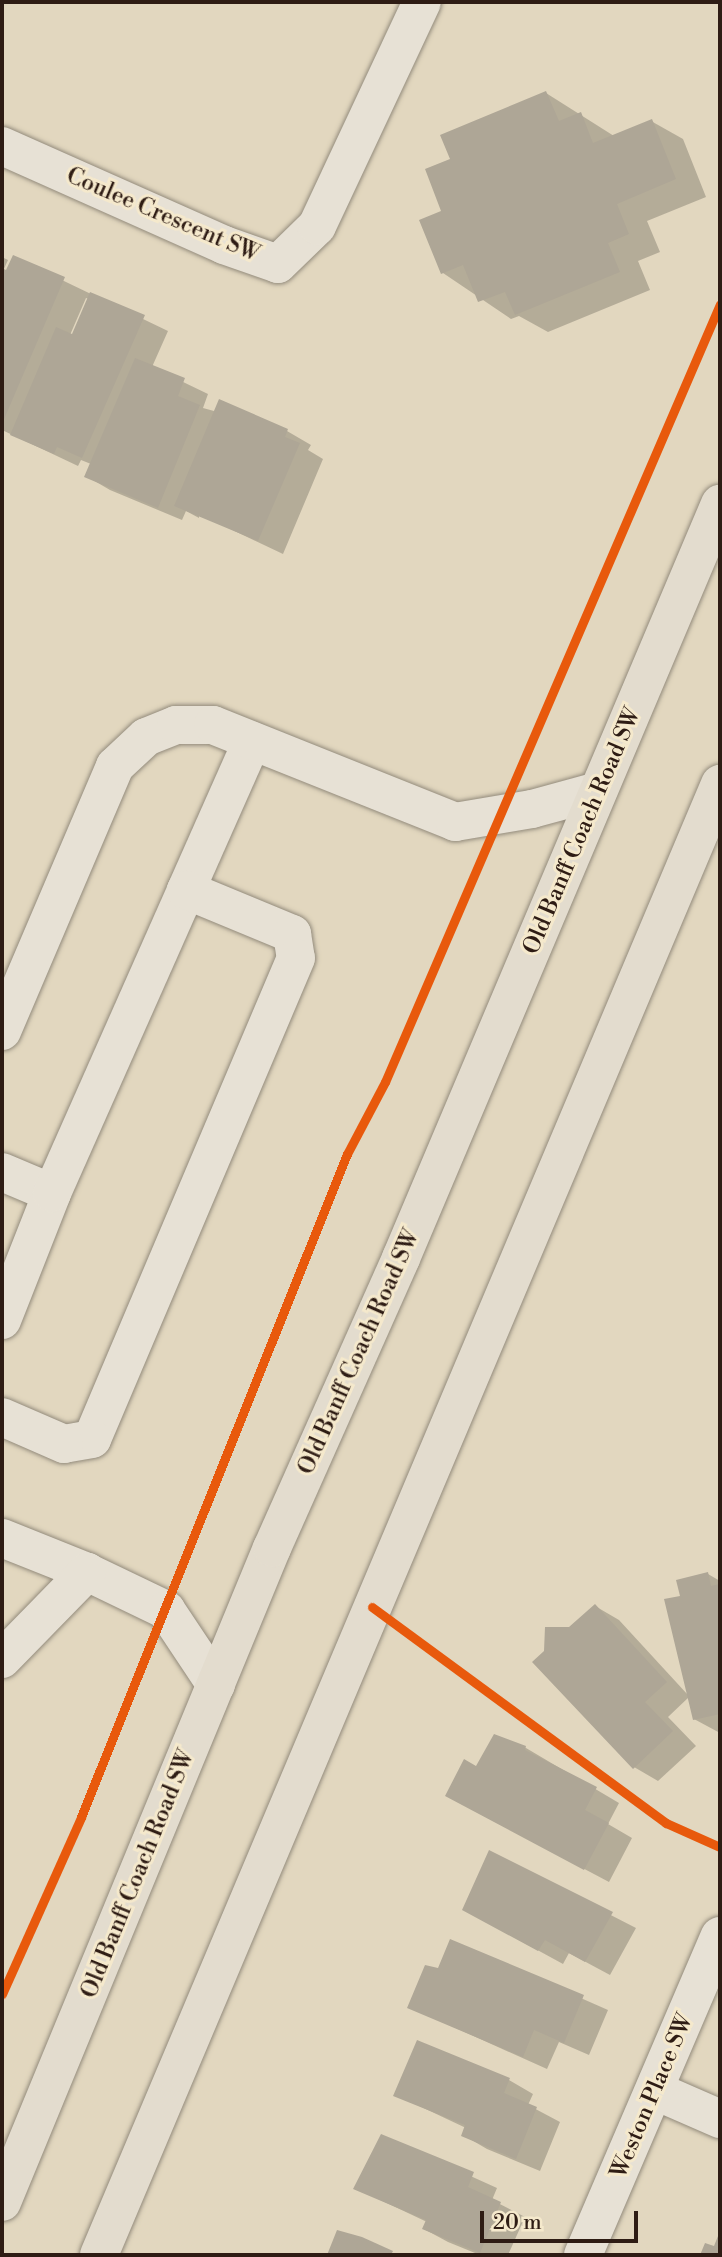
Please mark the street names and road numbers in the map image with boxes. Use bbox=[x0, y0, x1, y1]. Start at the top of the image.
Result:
street label: Coulee Crescent SW bbox=[62, 162, 264, 268]
street label: Old Banff Coach Road SW bbox=[517, 703, 647, 959]
street label: Old Banff Coach Road SW bbox=[292, 1225, 426, 1479]
street label: Old Banff Coach Road SW bbox=[75, 1746, 201, 2002]
street label: Weston Place SW bbox=[605, 2010, 699, 2182]

